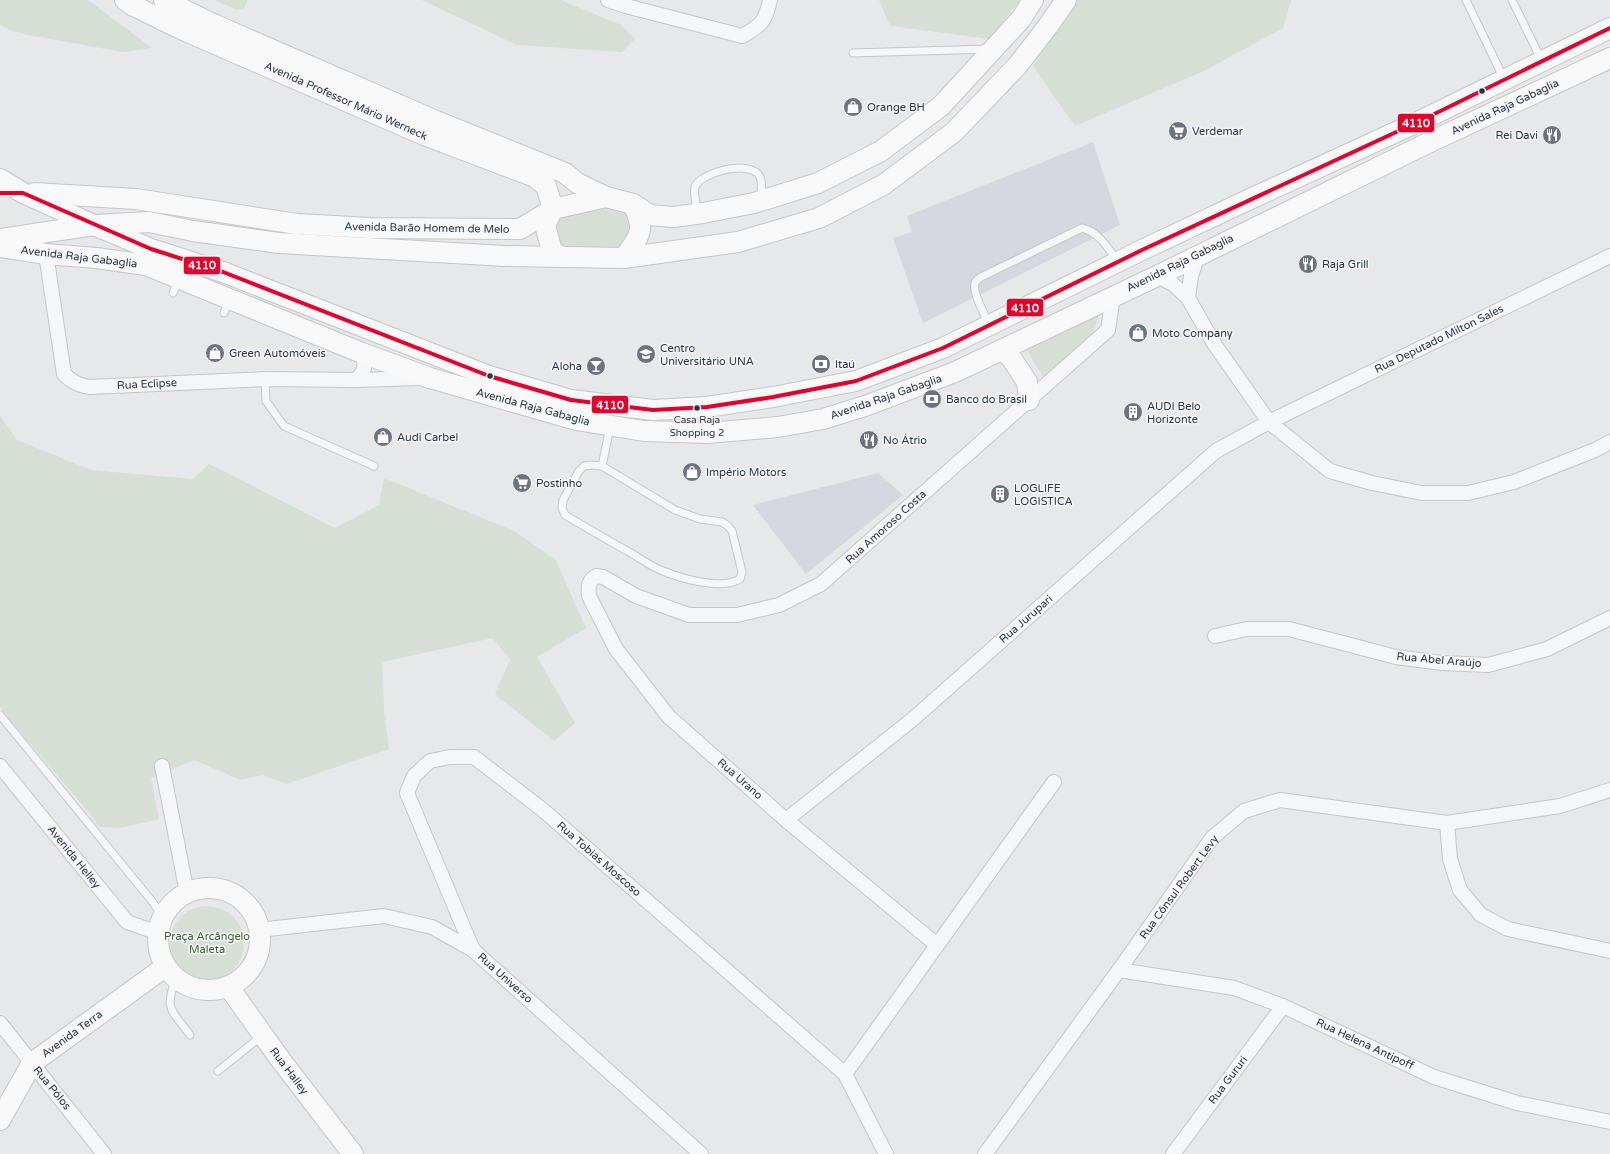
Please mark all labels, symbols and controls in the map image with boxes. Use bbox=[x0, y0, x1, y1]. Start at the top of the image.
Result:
street label: Avenida Professor Mário Werneck bbox=[263, 59, 429, 143]
street label: Avenida Raja Gabaglia bbox=[1449, 76, 1561, 138]
unlabelled marker bbox=[1477, 86, 1487, 96]
shop icon: Orange BH bbox=[842, 96, 864, 118]
place label: Orange BH bbox=[867, 101, 925, 114]
line badge: 4110 bbox=[1397, 113, 1435, 133]
text: 4110 bbox=[1402, 117, 1430, 130]
supermarket icon: Verdemar bbox=[1167, 120, 1189, 142]
restaurant icon: Rei Davi bbox=[1541, 124, 1563, 146]
place label: Verdemar bbox=[1192, 125, 1244, 138]
place label: Rei Davi bbox=[1496, 129, 1538, 142]
street label: Avenida Barão Homem de Melo bbox=[344, 220, 510, 236]
street label: Avenida Raja Gabaglia bbox=[1124, 231, 1236, 295]
street label: Avenida Raja Gabaglia bbox=[20, 243, 138, 271]
restaurant icon: Raja Grill bbox=[1297, 253, 1319, 275]
line badge: 4110 bbox=[183, 256, 221, 275]
place label: Raja Grill bbox=[1322, 258, 1369, 271]
text: 4110 bbox=[188, 259, 216, 272]
line badge: 4110 bbox=[1006, 298, 1044, 317]
text: 4110 bbox=[1011, 302, 1039, 315]
street label: Rua Deputado Milton Sales bbox=[1372, 302, 1506, 376]
shop icon: Moto Company bbox=[1127, 322, 1149, 344]
place label: Moto Company bbox=[1152, 327, 1233, 340]
shop icon: Green Automóveis bbox=[204, 342, 226, 364]
place label: Centro Universitário UNA bbox=[660, 342, 754, 368]
school or university icon: Centro Universitário UNA bbox=[635, 343, 657, 365]
place label: Green Automóveis bbox=[229, 347, 326, 360]
bank icon: Itaú bbox=[810, 353, 832, 375]
bar icon: Aloha bbox=[585, 355, 607, 377]
place label: Itaú bbox=[835, 358, 855, 371]
place label: Aloha bbox=[552, 360, 582, 373]
unlabelled marker bbox=[485, 371, 495, 381]
street label: Avenida Raja Gabaglia bbox=[828, 372, 944, 422]
street label: Rua Eclipse bbox=[117, 376, 177, 392]
street label: Avenida Raja Gabaglia bbox=[475, 386, 591, 428]
bank icon: Banco do Brasil bbox=[921, 388, 943, 410]
place label: Banco do Brasil bbox=[946, 393, 1027, 406]
line badge: 4110 bbox=[591, 395, 629, 414]
text: 4110 bbox=[596, 399, 624, 412]
place label: AUDI Belo Horizonte bbox=[1147, 400, 1201, 426]
building icon: AUDI Belo Horizonte bbox=[1122, 401, 1144, 423]
marker: Casa Raja Shopping 2 bbox=[692, 403, 702, 413]
place label: Casa Raja Shopping 2 bbox=[670, 414, 724, 439]
shop icon: Audi Carbel bbox=[372, 426, 394, 448]
restaurant icon: No Átrio bbox=[858, 429, 880, 451]
place label: Audi Carbel bbox=[397, 431, 458, 444]
place label: No Átrio bbox=[883, 433, 927, 447]
shop icon: Império Motors bbox=[681, 461, 703, 483]
place label: Império Motors bbox=[706, 466, 786, 479]
supermarket icon: Postinho bbox=[511, 472, 533, 494]
place label: Postinho bbox=[536, 477, 583, 490]
place label: LOGLIFE LOGISTICA bbox=[1014, 482, 1073, 508]
building icon: LOGLIFE LOGISTICA bbox=[989, 483, 1011, 505]
street label: Rua Amoroso Costa bbox=[843, 487, 929, 567]
street label: Rua Jurupari bbox=[997, 592, 1055, 646]
street label: Rua Abel Araújo bbox=[1396, 650, 1482, 670]
street label: Rua Urano bbox=[715, 756, 765, 802]
street label: Rua Tobias Moscoso bbox=[554, 819, 644, 899]
street label: Avenida Helley bbox=[45, 823, 103, 891]
street label: Rua Cônsul Robert Levy bbox=[1137, 832, 1221, 941]
park label: Praça Arcângelo Maleta bbox=[164, 930, 250, 956]
street label: Rua Universo bbox=[475, 950, 535, 1006]
street label: Avenida Terra bbox=[39, 1008, 105, 1060]
street label: Rua Helena Antipoff bbox=[1314, 1016, 1416, 1073]
street label: Rua Halley bbox=[267, 1045, 311, 1097]
street label: Rua Gururi bbox=[1206, 1054, 1250, 1106]
street label: Rua Pólos bbox=[31, 1064, 73, 1112]

